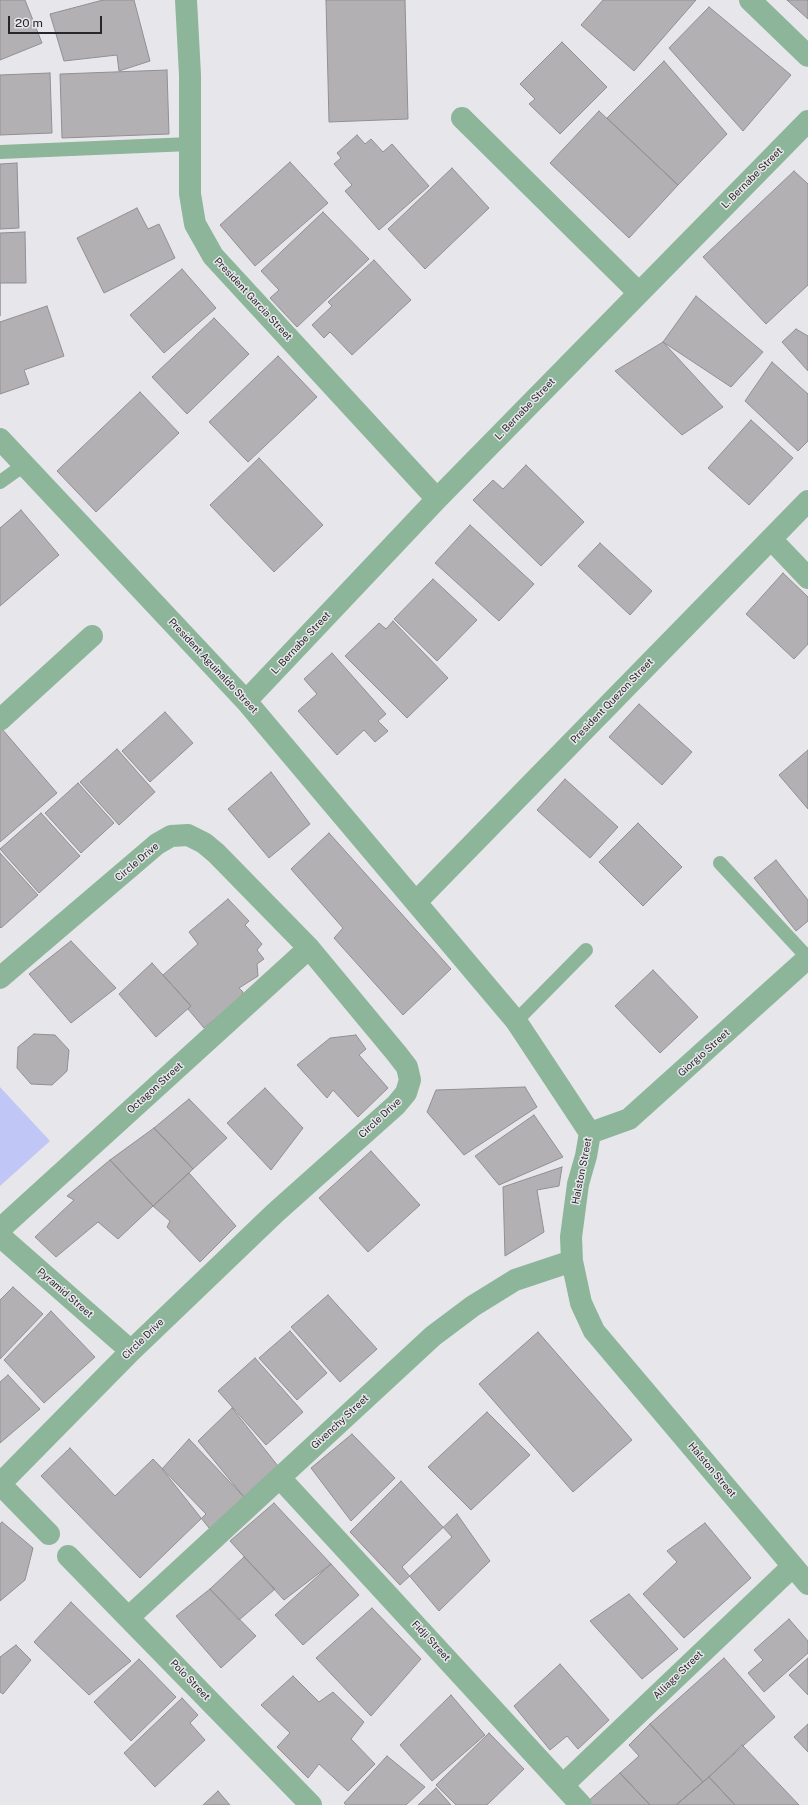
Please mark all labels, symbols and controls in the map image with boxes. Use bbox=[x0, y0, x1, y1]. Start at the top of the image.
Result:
scale bar bbox=[10, 8, 104, 34]
text: 20 m bbox=[15, 16, 43, 30]
street label: L. Bernabe Street bbox=[719, 145, 785, 211]
street label: President Garcia Street bbox=[212, 255, 294, 343]
street label: L. Bernabe Street bbox=[492, 376, 558, 442]
street label: L. Bernabe Street bbox=[269, 609, 333, 677]
street label: President Aguinaldo Street bbox=[166, 616, 260, 716]
street label: President Quezon Street bbox=[568, 656, 656, 746]
street label: Circle Drive bbox=[113, 840, 161, 884]
street label: Giorgio Street bbox=[676, 1027, 732, 1079]
street label: Octagon Street bbox=[125, 1060, 185, 1116]
street label: Circle Drive bbox=[356, 1095, 404, 1141]
street label: Halston Street bbox=[570, 1137, 594, 1205]
street label: Pyramid Street bbox=[35, 1266, 95, 1320]
street label: Circle Drive bbox=[120, 1316, 166, 1362]
street label: Givenchy Street bbox=[309, 1392, 371, 1452]
street label: Halston Street bbox=[686, 1440, 738, 1500]
street label: Fidji Street bbox=[409, 1618, 453, 1664]
street label: Alliage Street bbox=[651, 1648, 705, 1702]
street label: Polo Street bbox=[168, 1657, 212, 1703]

